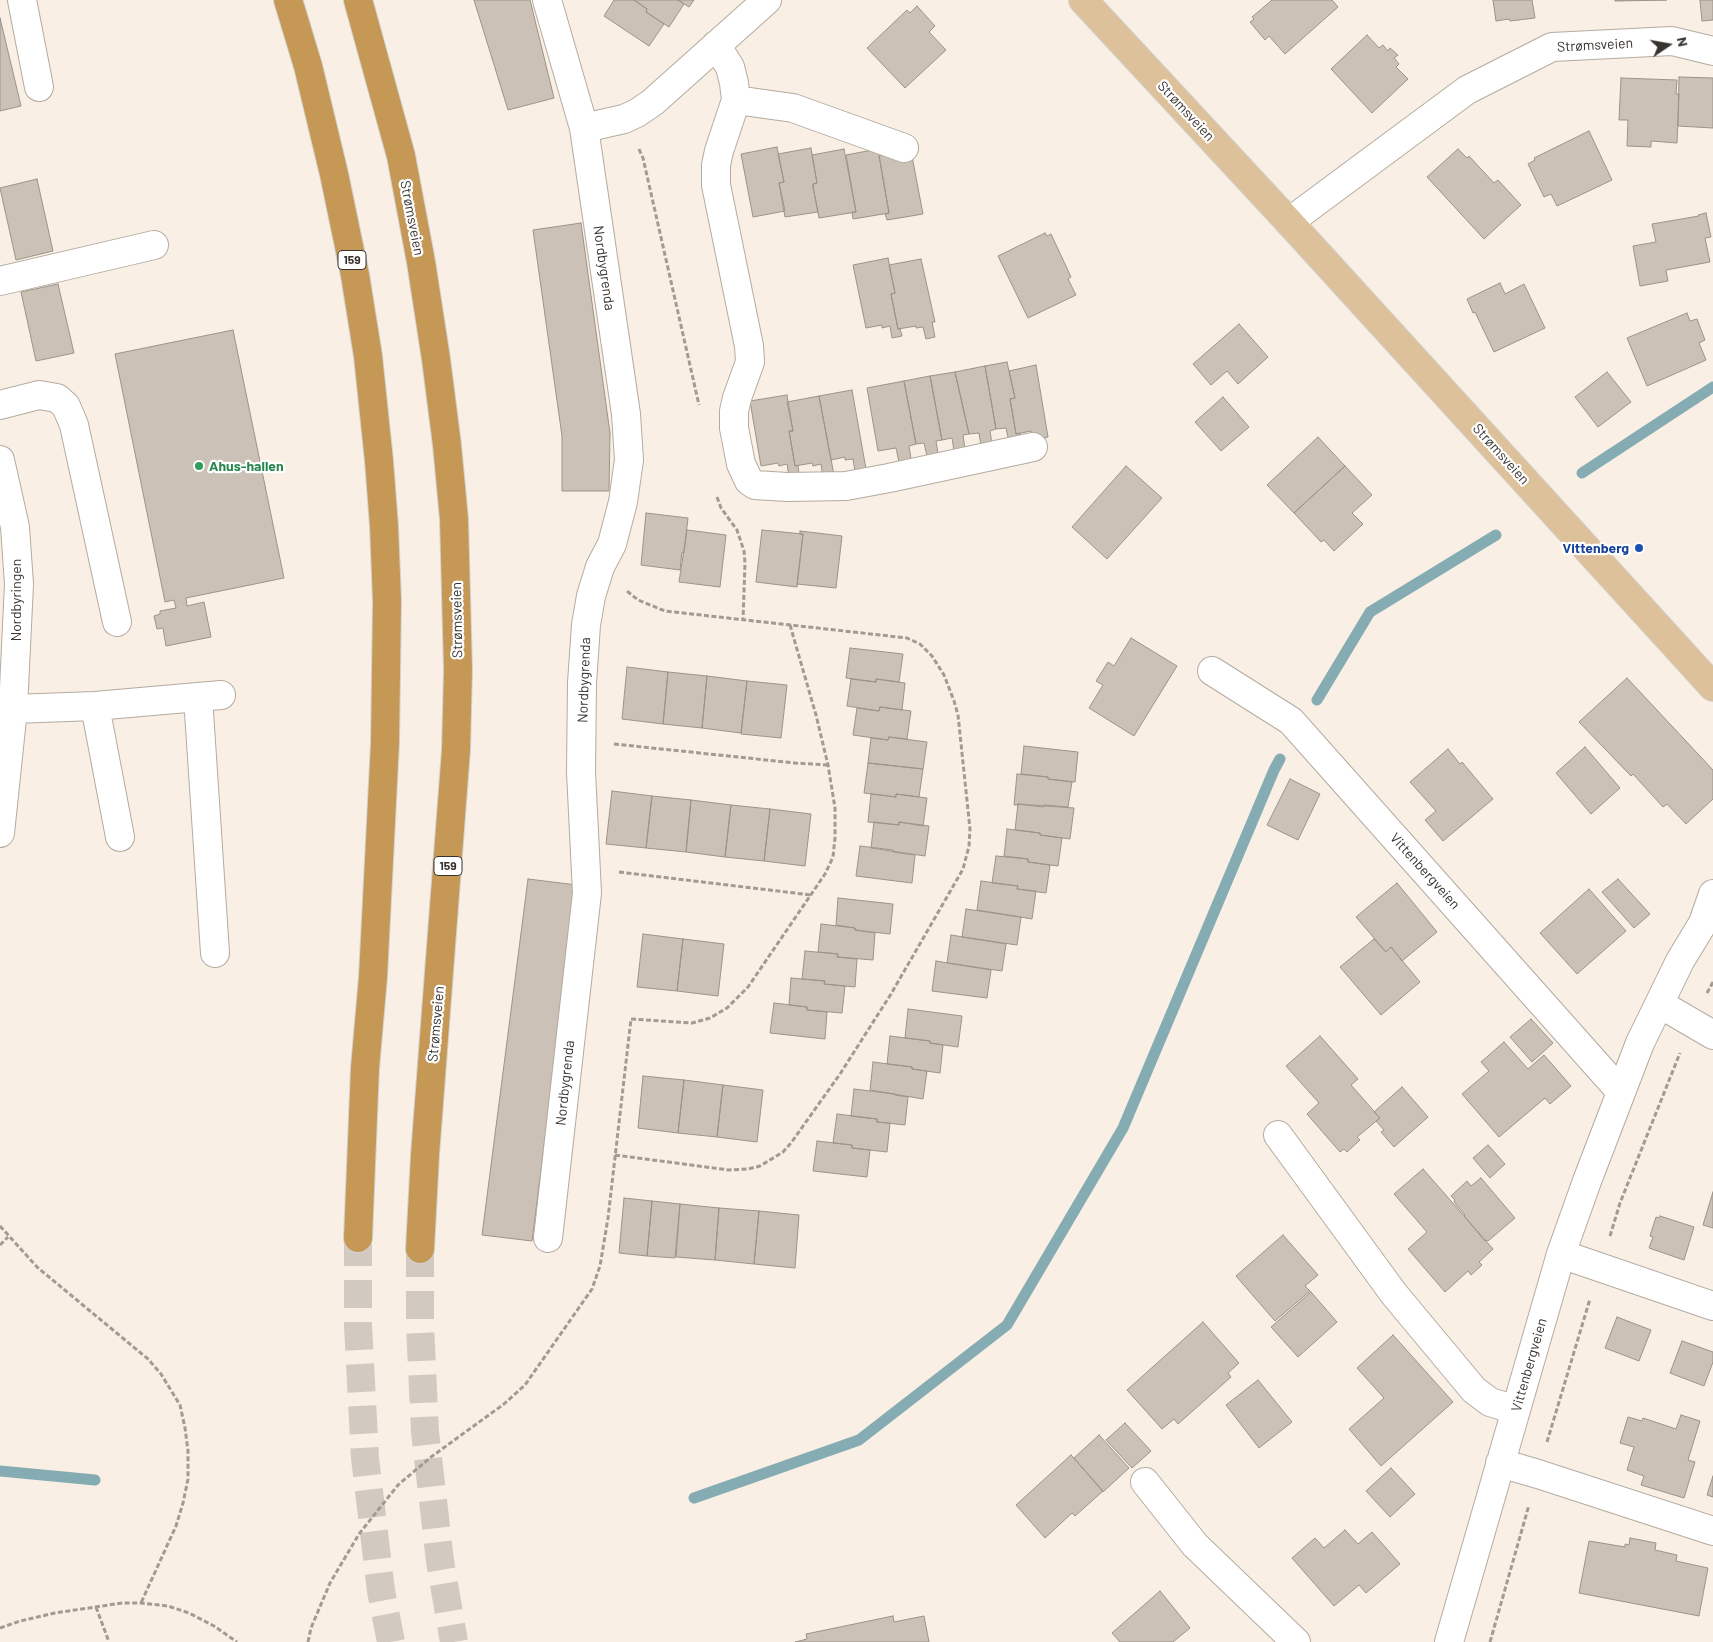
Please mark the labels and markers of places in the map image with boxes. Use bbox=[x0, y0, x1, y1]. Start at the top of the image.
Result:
place label: Ahus-hallen bbox=[209, 458, 284, 474]
marker: Ahus-hallen bbox=[193, 460, 205, 472]
place label: Vittenberg bbox=[1563, 540, 1629, 556]
marker: Vittenberg bbox=[1633, 542, 1645, 554]

